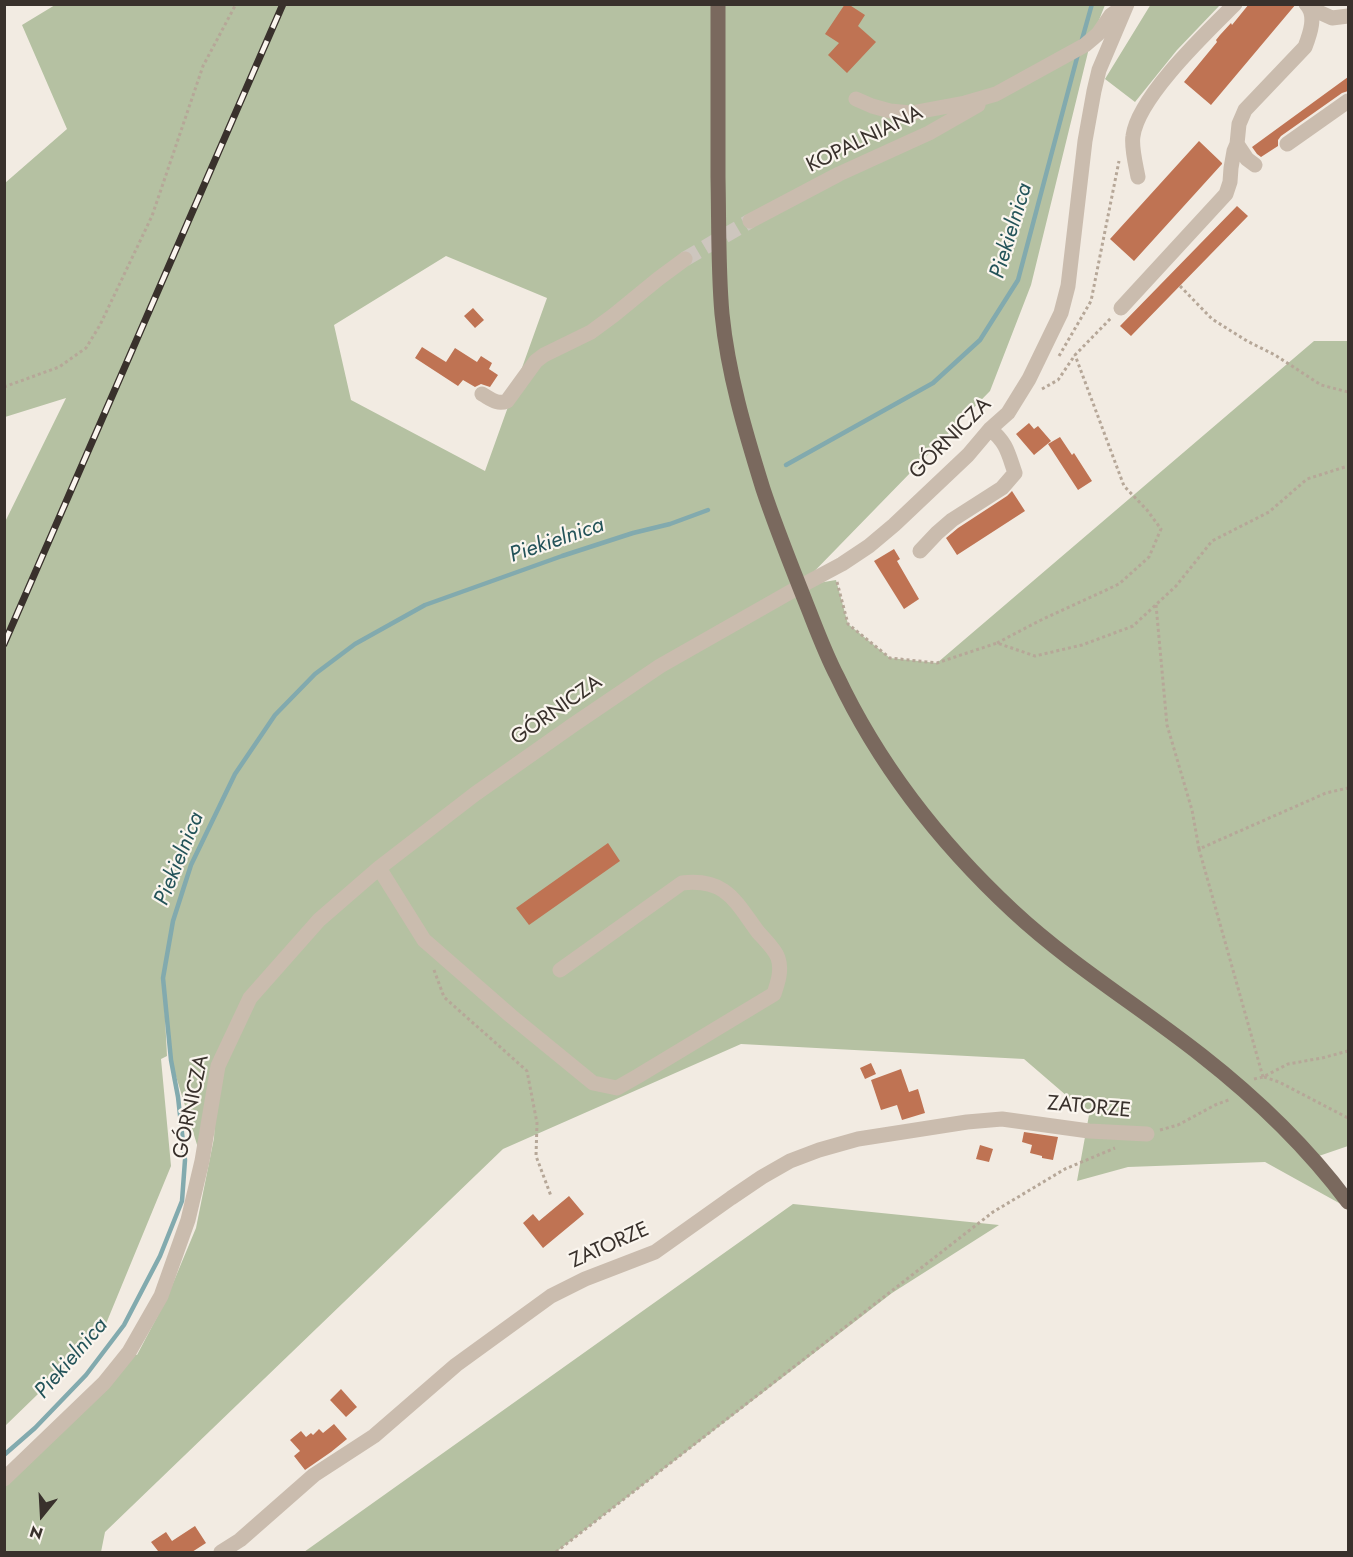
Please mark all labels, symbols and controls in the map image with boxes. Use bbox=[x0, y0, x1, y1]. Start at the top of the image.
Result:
street label: KOPALNIANA bbox=[803, 101, 927, 179]
water label: Piekielnica bbox=[985, 180, 1039, 282]
street label: GÓRNICZA bbox=[905, 393, 997, 485]
water label: Piekielnica bbox=[506, 513, 608, 569]
street label: GÓRNICZA bbox=[507, 670, 607, 752]
water label: Piekielnica bbox=[149, 809, 211, 909]
street label: GÓRNICZA bbox=[169, 1053, 215, 1161]
street label: ZATORZE bbox=[1046, 1092, 1132, 1124]
street label: ZATORZE bbox=[567, 1217, 653, 1275]
water label: Piekielnica bbox=[30, 1313, 114, 1405]
north arrow bbox=[12, 1485, 72, 1545]
text: N bbox=[27, 1520, 46, 1545]

